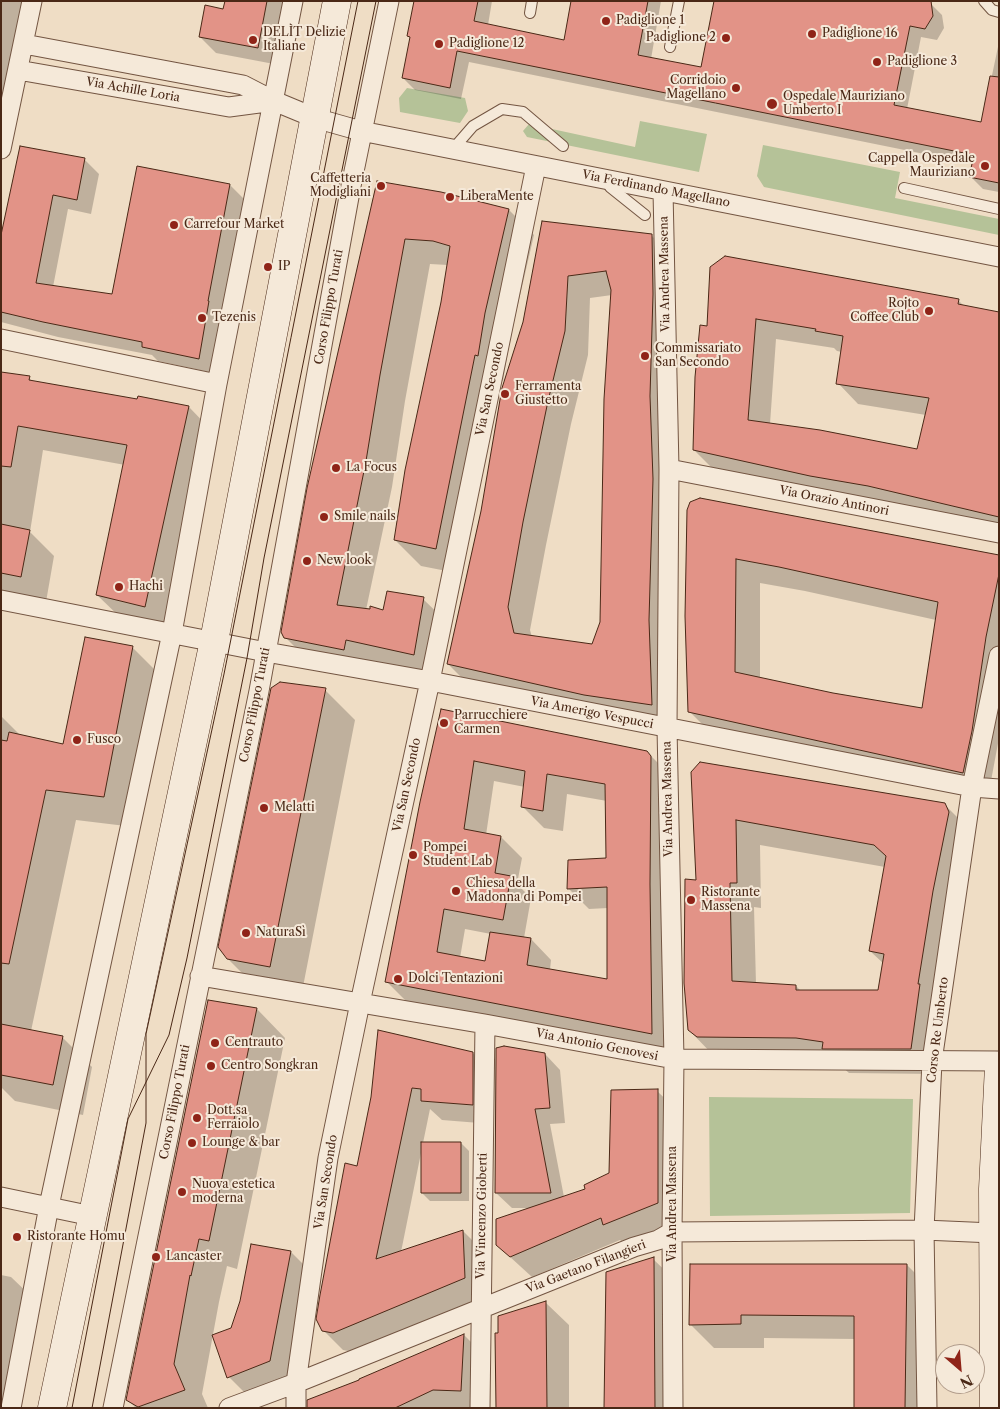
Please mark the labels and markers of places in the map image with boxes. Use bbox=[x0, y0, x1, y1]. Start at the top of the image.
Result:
place label: Padiglione 1 bbox=[616, 14, 684, 28]
marker: Padiglione 1 bbox=[600, 15, 612, 27]
place label: DELÌT Delizie Italiane bbox=[263, 26, 346, 54]
place label: Padiglione 16 bbox=[822, 27, 897, 41]
marker: Padiglione 16 bbox=[806, 28, 818, 40]
place label: Padiglione 2 bbox=[646, 31, 716, 45]
marker: Padiglione 2 bbox=[720, 32, 732, 44]
marker: DELÌT Delizie Italiane bbox=[247, 34, 259, 46]
place label: Padiglione 12 bbox=[449, 37, 524, 51]
marker: Padiglione 12 bbox=[433, 38, 445, 50]
place label: Padiglione 3 bbox=[887, 55, 957, 69]
marker: Padiglione 3 bbox=[871, 56, 883, 68]
place label: Corridoio Magellano bbox=[666, 74, 726, 102]
marker: Corridoio Magellano bbox=[730, 82, 742, 94]
place label: Ospedale Mauriziano Umberto I bbox=[783, 90, 905, 118]
marker: Ospedale Mauriziano Umberto I bbox=[765, 97, 779, 111]
place label: Cappella Ospedale Mauriziano bbox=[868, 152, 975, 180]
marker: Cappella Ospedale Mauriziano bbox=[979, 160, 991, 172]
place label: Caffetteria Modigliani bbox=[310, 172, 371, 200]
marker: Caffetteria Modigliani bbox=[375, 180, 387, 192]
place label: LiberaMente bbox=[460, 190, 534, 204]
marker: LiberaMente bbox=[444, 191, 456, 203]
place label: Carrefour Market bbox=[184, 218, 284, 232]
marker: Carrefour Market bbox=[168, 219, 180, 231]
place label: IP bbox=[278, 260, 290, 274]
marker: IP bbox=[262, 261, 274, 273]
place label: Rojto Coffee Club bbox=[850, 297, 919, 325]
marker: Rojto Coffee Club bbox=[923, 305, 935, 317]
place label: Tezenis bbox=[212, 311, 256, 325]
marker: Tezenis bbox=[196, 312, 208, 324]
place label: Commissariato San Secondo bbox=[655, 342, 741, 370]
marker: Commissariato San Secondo bbox=[639, 350, 651, 362]
place label: Ferramenta Giustetto bbox=[515, 380, 581, 408]
marker: Ferramenta Giustetto bbox=[499, 388, 511, 400]
place label: La Focus bbox=[346, 461, 397, 475]
marker: La Focus bbox=[330, 462, 342, 474]
place label: Smile nails bbox=[334, 510, 396, 524]
marker: Smile nails bbox=[318, 511, 330, 523]
place label: New look bbox=[317, 554, 371, 568]
marker: New look bbox=[301, 555, 313, 567]
place label: Hachi bbox=[129, 580, 163, 594]
marker: Hachi bbox=[113, 581, 125, 593]
place label: Parrucchiere Carmen bbox=[454, 709, 528, 737]
marker: Parrucchiere Carmen bbox=[438, 717, 450, 729]
place label: Fusco bbox=[87, 733, 121, 747]
marker: Fusco bbox=[71, 734, 83, 746]
place label: Melatti bbox=[274, 801, 315, 815]
marker: Melatti bbox=[258, 802, 270, 814]
place label: Pompei Student Lab bbox=[423, 841, 492, 869]
marker: Pompei Student Lab bbox=[407, 849, 419, 861]
place label: Chiesa della Madonna di Pompei bbox=[466, 877, 582, 905]
marker: Chiesa della Madonna di Pompei bbox=[450, 885, 462, 897]
place label: Ristorante Massena bbox=[701, 886, 760, 914]
marker: Ristorante Massena bbox=[685, 894, 697, 906]
place label: NaturaSì bbox=[256, 926, 306, 940]
marker: NaturaSì bbox=[240, 927, 252, 939]
place label: Dolci Tentazioni bbox=[408, 972, 503, 986]
marker: Dolci Tentazioni bbox=[392, 973, 404, 985]
place label: Centrauto bbox=[225, 1036, 283, 1050]
marker: Centrauto bbox=[209, 1037, 221, 1049]
place label: Centro Songkran bbox=[221, 1059, 318, 1073]
marker: Centro Songkran bbox=[205, 1060, 217, 1072]
place label: Dott.sa Ferraiolo bbox=[207, 1104, 259, 1132]
marker: Dott.sa Ferraiolo bbox=[191, 1112, 203, 1124]
place label: Lounge & bar bbox=[202, 1136, 280, 1150]
marker: Lounge & bar bbox=[186, 1137, 198, 1149]
place label: Nuova estetica moderna bbox=[192, 1178, 275, 1206]
marker: Nuova estetica moderna bbox=[176, 1186, 188, 1198]
place label: Ristorante Homu bbox=[27, 1230, 125, 1244]
marker: Ristorante Homu bbox=[11, 1231, 23, 1243]
place label: Lancaster bbox=[166, 1250, 221, 1264]
marker: Lancaster bbox=[150, 1251, 162, 1263]

